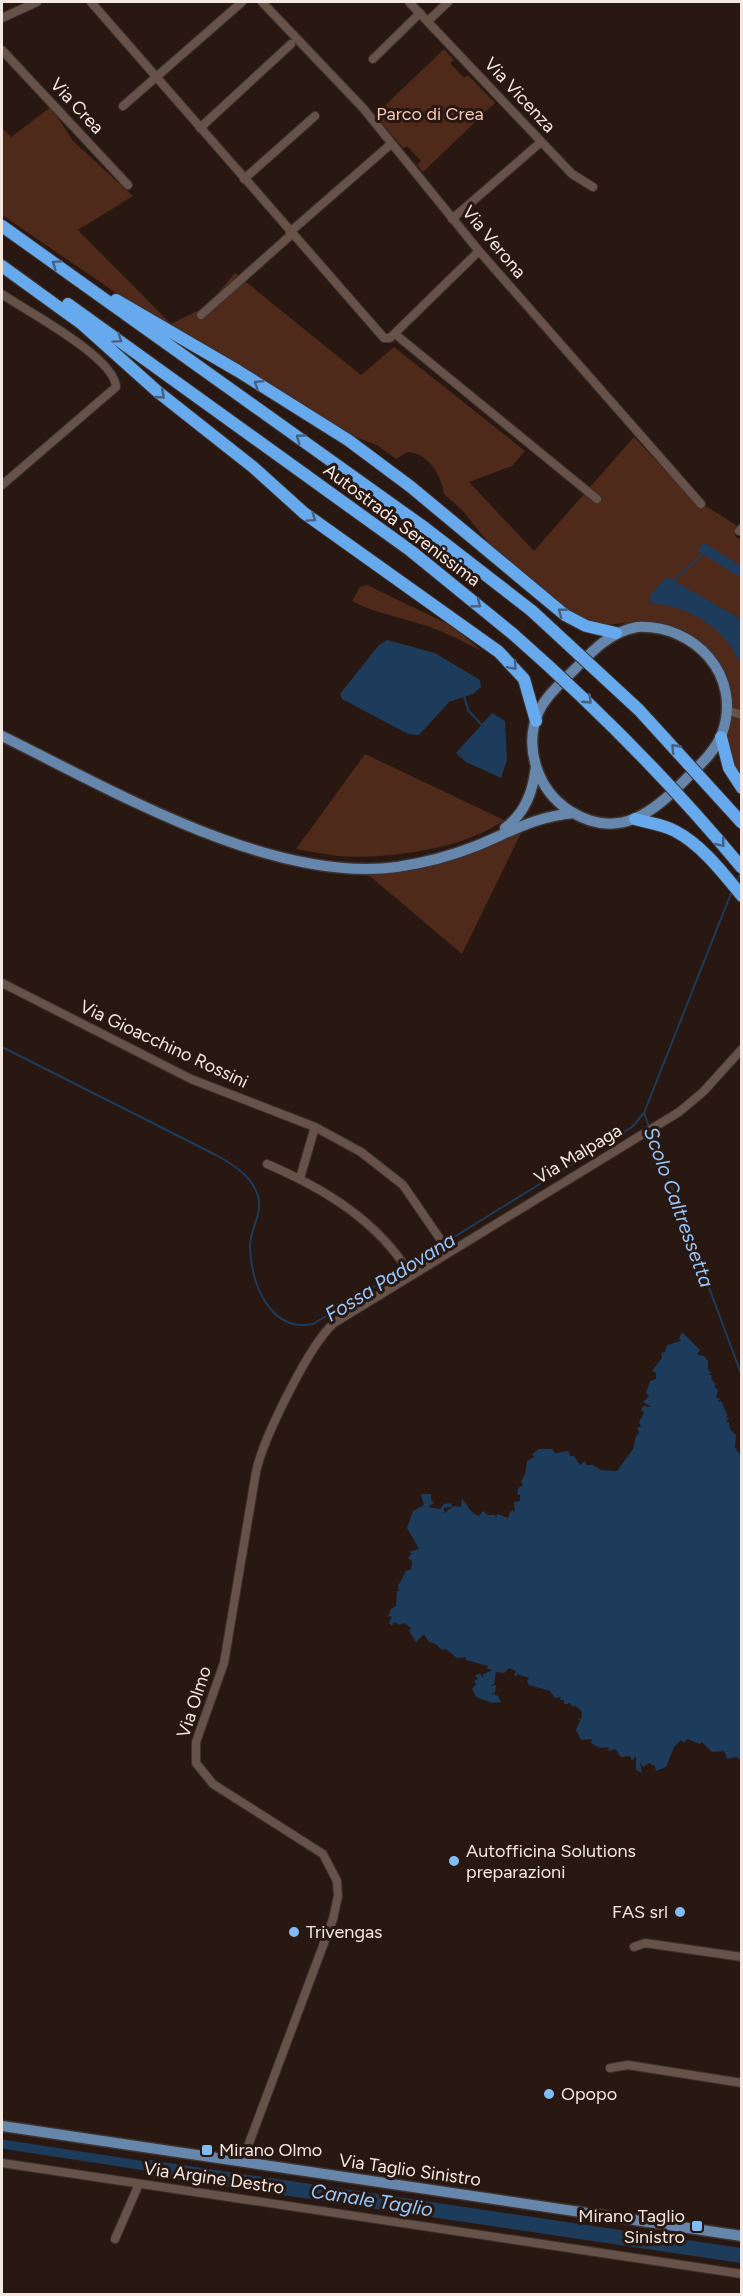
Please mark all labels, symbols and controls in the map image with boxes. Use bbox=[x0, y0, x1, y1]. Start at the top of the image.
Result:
street label: Via Vicenza bbox=[480, 53, 560, 137]
street label: Via Crea bbox=[46, 74, 108, 138]
park label: Parco di Crea bbox=[376, 103, 484, 125]
street label: Via Verona bbox=[457, 201, 531, 283]
one-way arrow bbox=[51, 260, 62, 271]
one-way arrow bbox=[111, 332, 122, 343]
one-way arrow bbox=[254, 380, 265, 391]
one-way arrow bbox=[154, 388, 165, 399]
one-way arrow bbox=[295, 434, 306, 445]
street label: Autostrada Serenissima bbox=[319, 459, 485, 591]
one-way arrow bbox=[305, 511, 316, 522]
one-way arrow bbox=[470, 597, 481, 608]
one-way arrow bbox=[558, 608, 569, 619]
one-way arrow bbox=[506, 659, 517, 670]
one-way arrow bbox=[581, 693, 591, 704]
one-way arrow bbox=[671, 744, 682, 754]
one-way arrow bbox=[713, 836, 724, 847]
street label: Via Gioacchino Rossini bbox=[76, 995, 252, 1093]
street label: Via Malpaga bbox=[530, 1119, 626, 1189]
water label: Scolo Caltressetta bbox=[639, 1124, 719, 1291]
water label: Fossa Padovana bbox=[321, 1227, 460, 1327]
street label: Via Olmo bbox=[172, 1663, 216, 1741]
place label: Autofficina Solutions preparazioni bbox=[466, 1840, 636, 1883]
marker: Autofficina Solutions preparazioni bbox=[447, 1854, 461, 1868]
place label: FAS srl bbox=[612, 1901, 668, 1923]
marker: FAS srl bbox=[673, 1905, 687, 1919]
place label: Trivengas bbox=[306, 1921, 383, 1943]
marker: Trivengas bbox=[287, 1925, 301, 1939]
place label: Opopo bbox=[561, 2083, 617, 2105]
marker: Opopo bbox=[542, 2087, 556, 2101]
place label: Mirano Olmo bbox=[219, 2139, 322, 2161]
marker: Mirano Olmo bbox=[200, 2143, 214, 2157]
street label: Via Taglio Sinistro bbox=[338, 2149, 482, 2191]
street label: Via Argine Destro bbox=[142, 2157, 286, 2199]
water label: Canale Taglio bbox=[309, 2178, 435, 2222]
place label: Mirano Taglio Sinistro bbox=[578, 2205, 685, 2248]
marker: Mirano Taglio Sinistro bbox=[690, 2219, 704, 2233]

